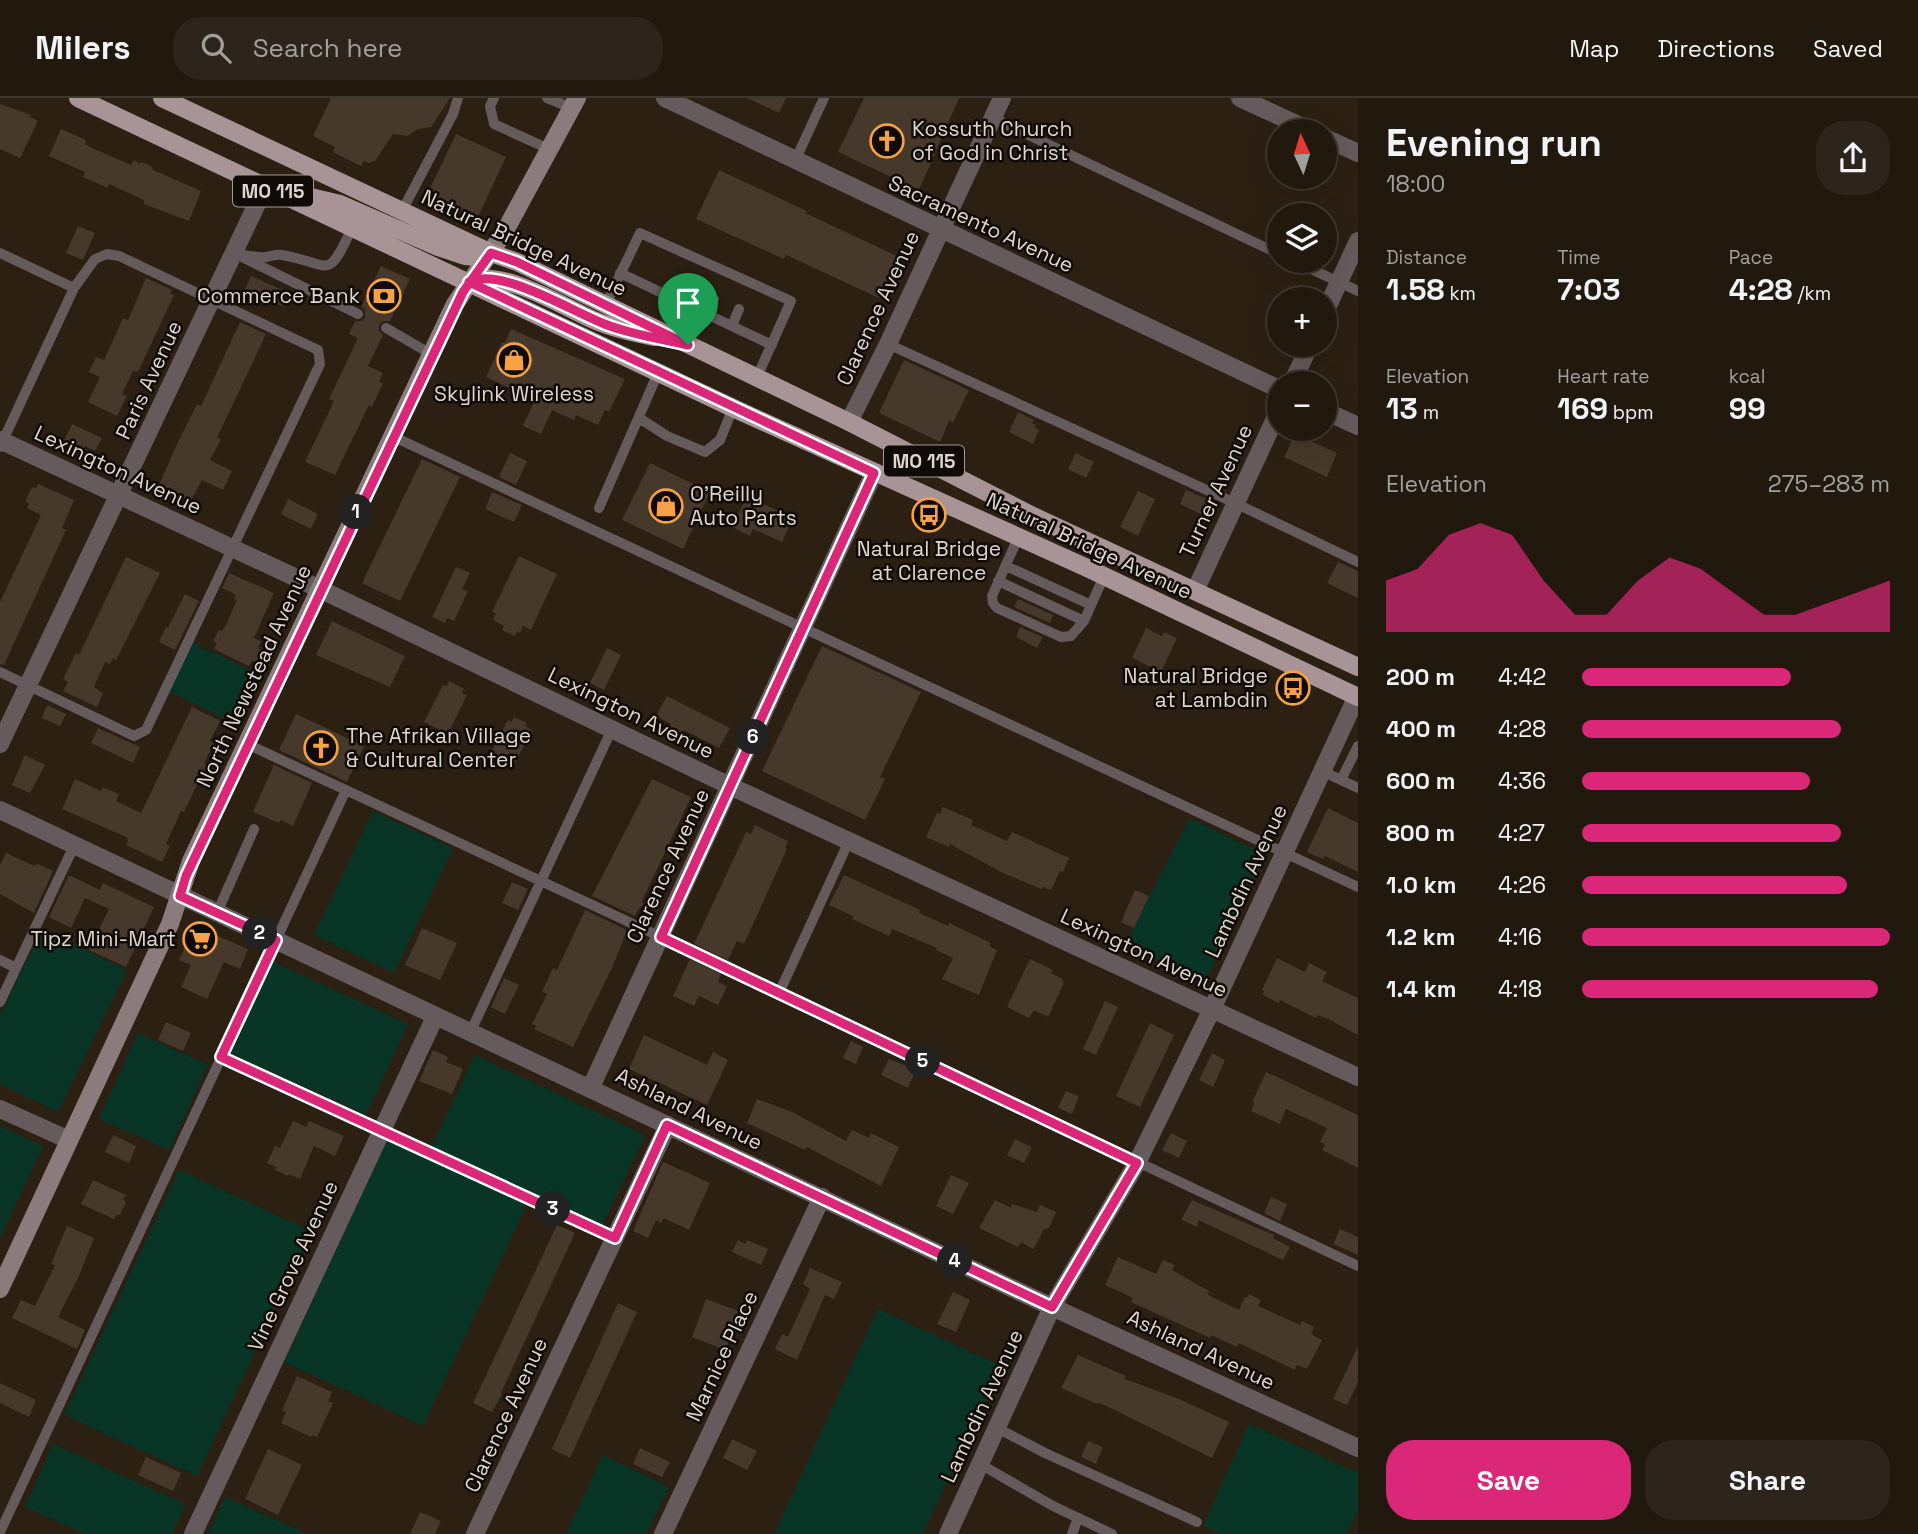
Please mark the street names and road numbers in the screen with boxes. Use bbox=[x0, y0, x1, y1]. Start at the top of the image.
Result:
street label: Sacramento Avenue bbox=[884, 169, 1078, 278]
road number: MO 115 bbox=[233, 176, 313, 206]
street label: Natural Bridge Avenue bbox=[417, 183, 631, 302]
street label: Clarence Avenue bbox=[830, 226, 925, 390]
street label: Paris Avenue bbox=[109, 316, 188, 443]
street label: Lexington Avenue bbox=[30, 419, 206, 520]
street label: Turner Avenue bbox=[1173, 420, 1258, 562]
road number: MO 115 bbox=[884, 446, 964, 476]
street label: Natural Bridge Avenue bbox=[982, 486, 1196, 605]
street label: North Newstead Avenue bbox=[190, 560, 317, 792]
street label: Lexington Avenue bbox=[544, 661, 719, 764]
street label: Clarence Avenue bbox=[620, 784, 715, 948]
street label: Lambdin Avenue bbox=[1198, 800, 1293, 962]
street label: Lexington Avenue bbox=[1056, 902, 1232, 1003]
street label: Ashland Avenue bbox=[611, 1061, 767, 1156]
street label: Vine Grove Avenue bbox=[241, 1176, 344, 1356]
street label: Marnice Place bbox=[679, 1286, 764, 1425]
street label: Ashland Avenue bbox=[1123, 1303, 1279, 1396]
street label: Lambdin Avenue bbox=[934, 1325, 1029, 1487]
street label: Clarence Avenue bbox=[458, 1333, 553, 1497]

